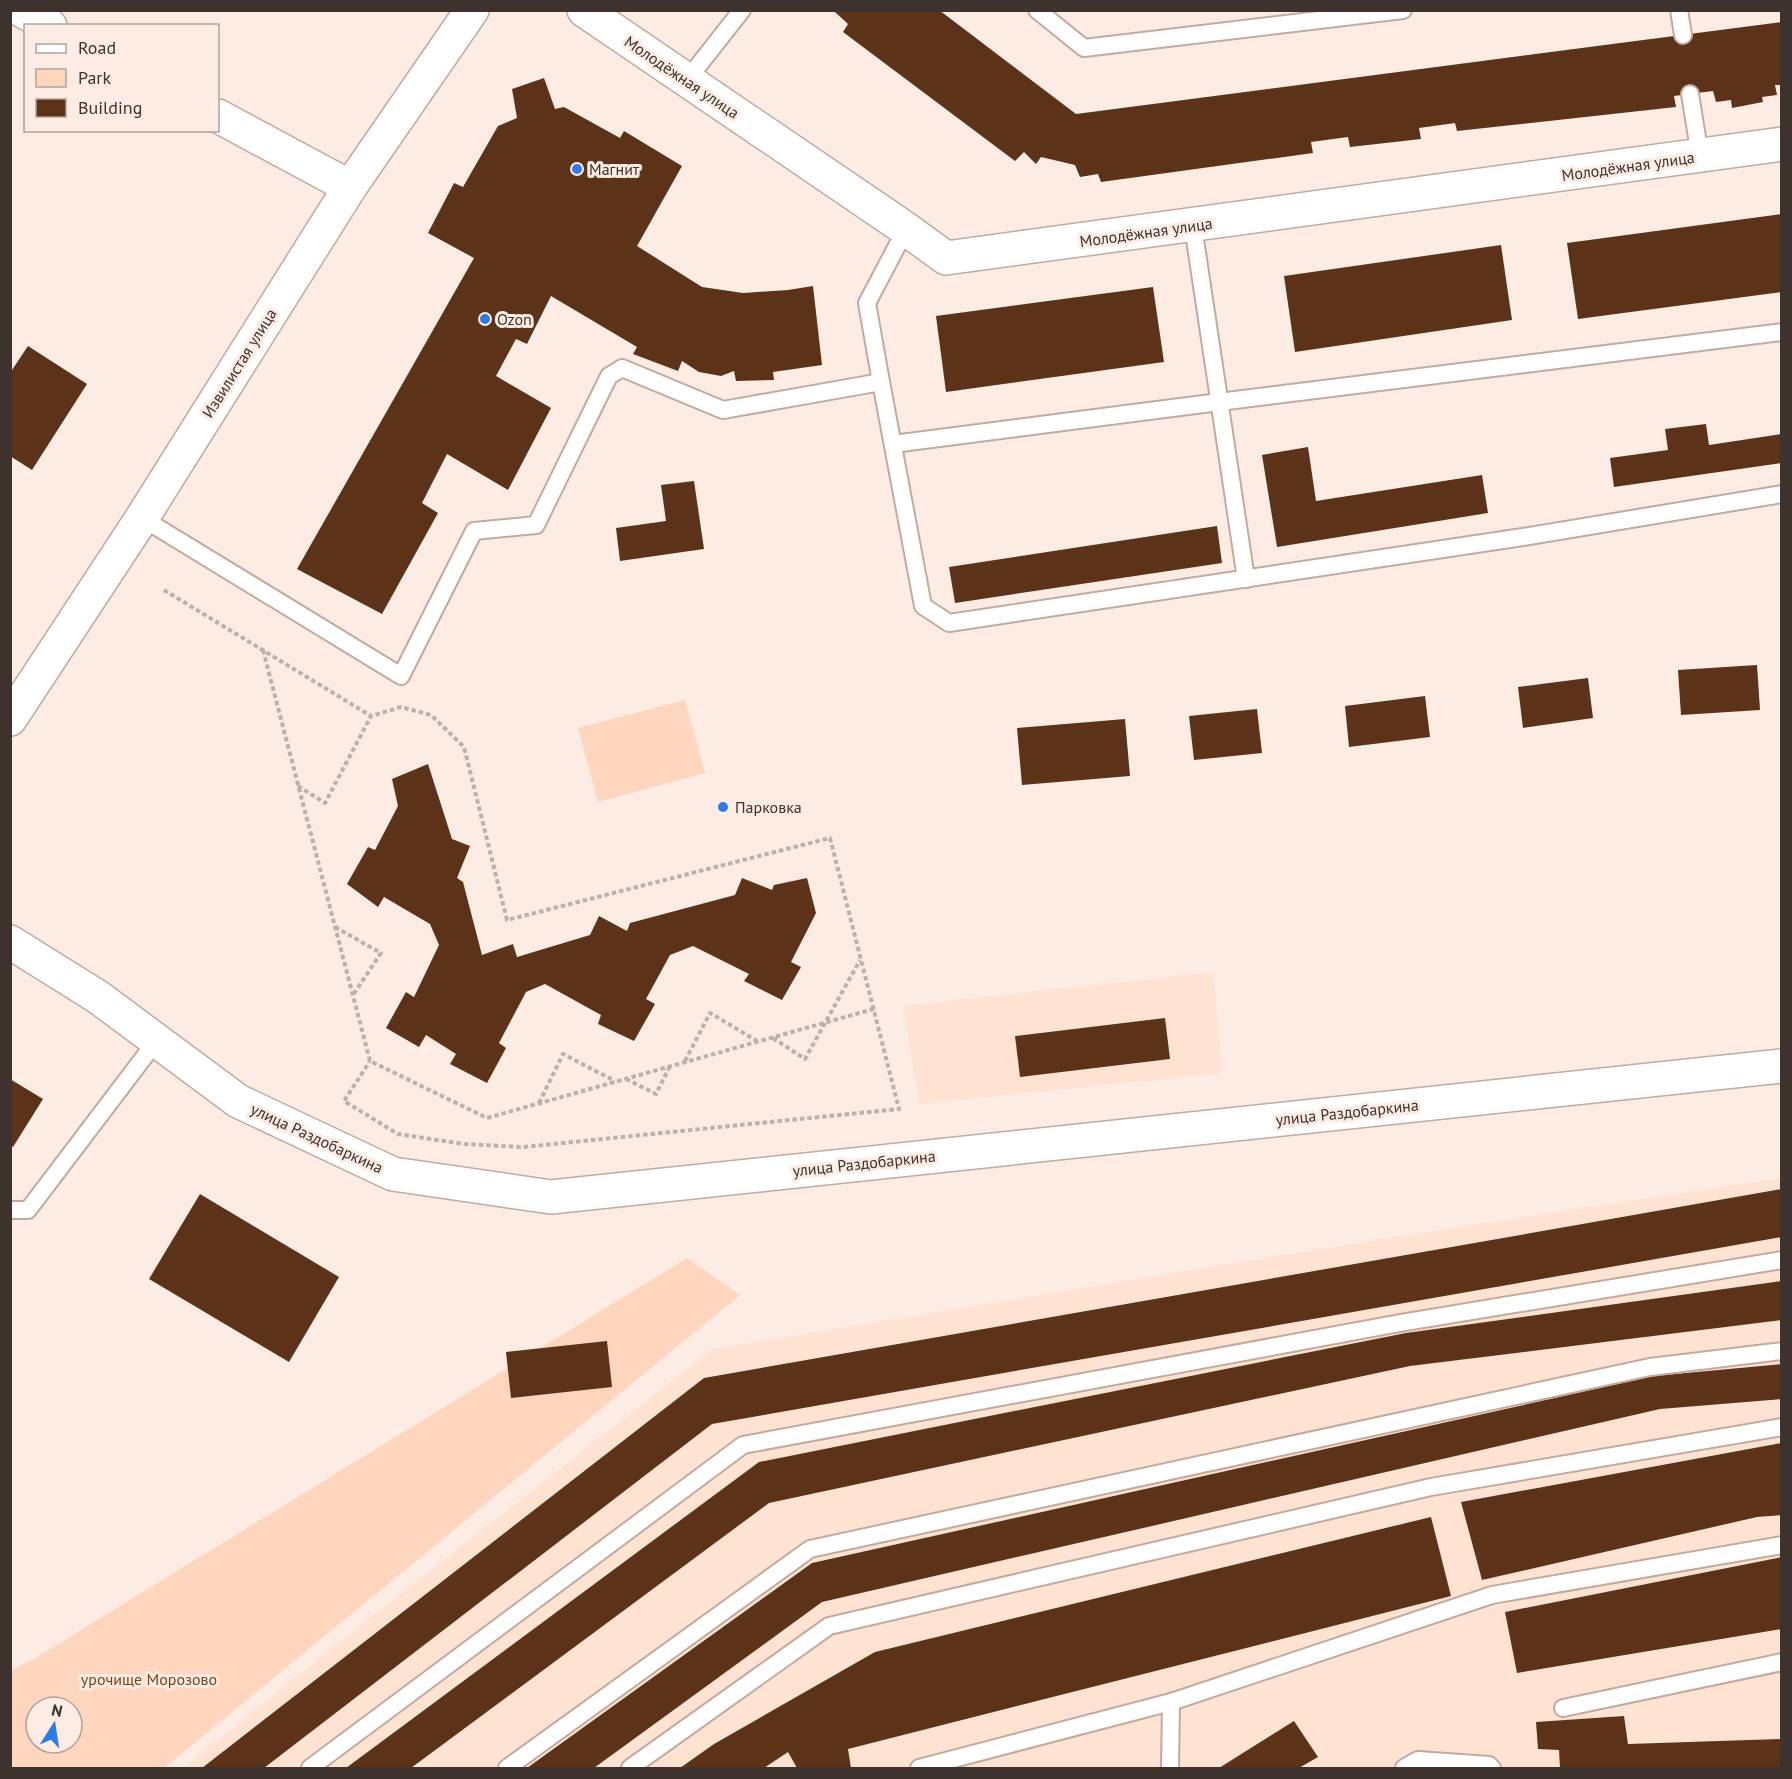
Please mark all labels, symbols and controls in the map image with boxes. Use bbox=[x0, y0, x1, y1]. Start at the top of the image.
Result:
legend bbox=[24, 24, 219, 132]
street label: Молодёжная улица bbox=[621, 31, 743, 123]
text: Road bbox=[78, 36, 116, 59]
text: Park bbox=[78, 66, 111, 89]
text: Building bbox=[78, 96, 142, 119]
street label: Молодёжная улица bbox=[1560, 147, 1696, 185]
place label: Магнит bbox=[589, 159, 640, 179]
marker: Магнит bbox=[570, 162, 584, 176]
street label: Молодёжная улица bbox=[1078, 213, 1214, 251]
street label: Извилистая улица bbox=[197, 305, 281, 421]
place label: Ozon bbox=[497, 309, 532, 329]
marker: Ozon bbox=[478, 312, 492, 326]
place label: Парковка bbox=[735, 797, 802, 817]
marker: Парковка bbox=[716, 800, 730, 814]
street label: улица Раздобаркина bbox=[1274, 1095, 1420, 1129]
street label: улица Раздобаркина bbox=[248, 1099, 386, 1177]
street label: улица Раздобаркина bbox=[791, 1146, 937, 1180]
park label: урочище Морозово bbox=[81, 1669, 217, 1689]
north arrow bbox=[24, 1695, 84, 1755]
text: N bbox=[50, 1699, 64, 1721]

